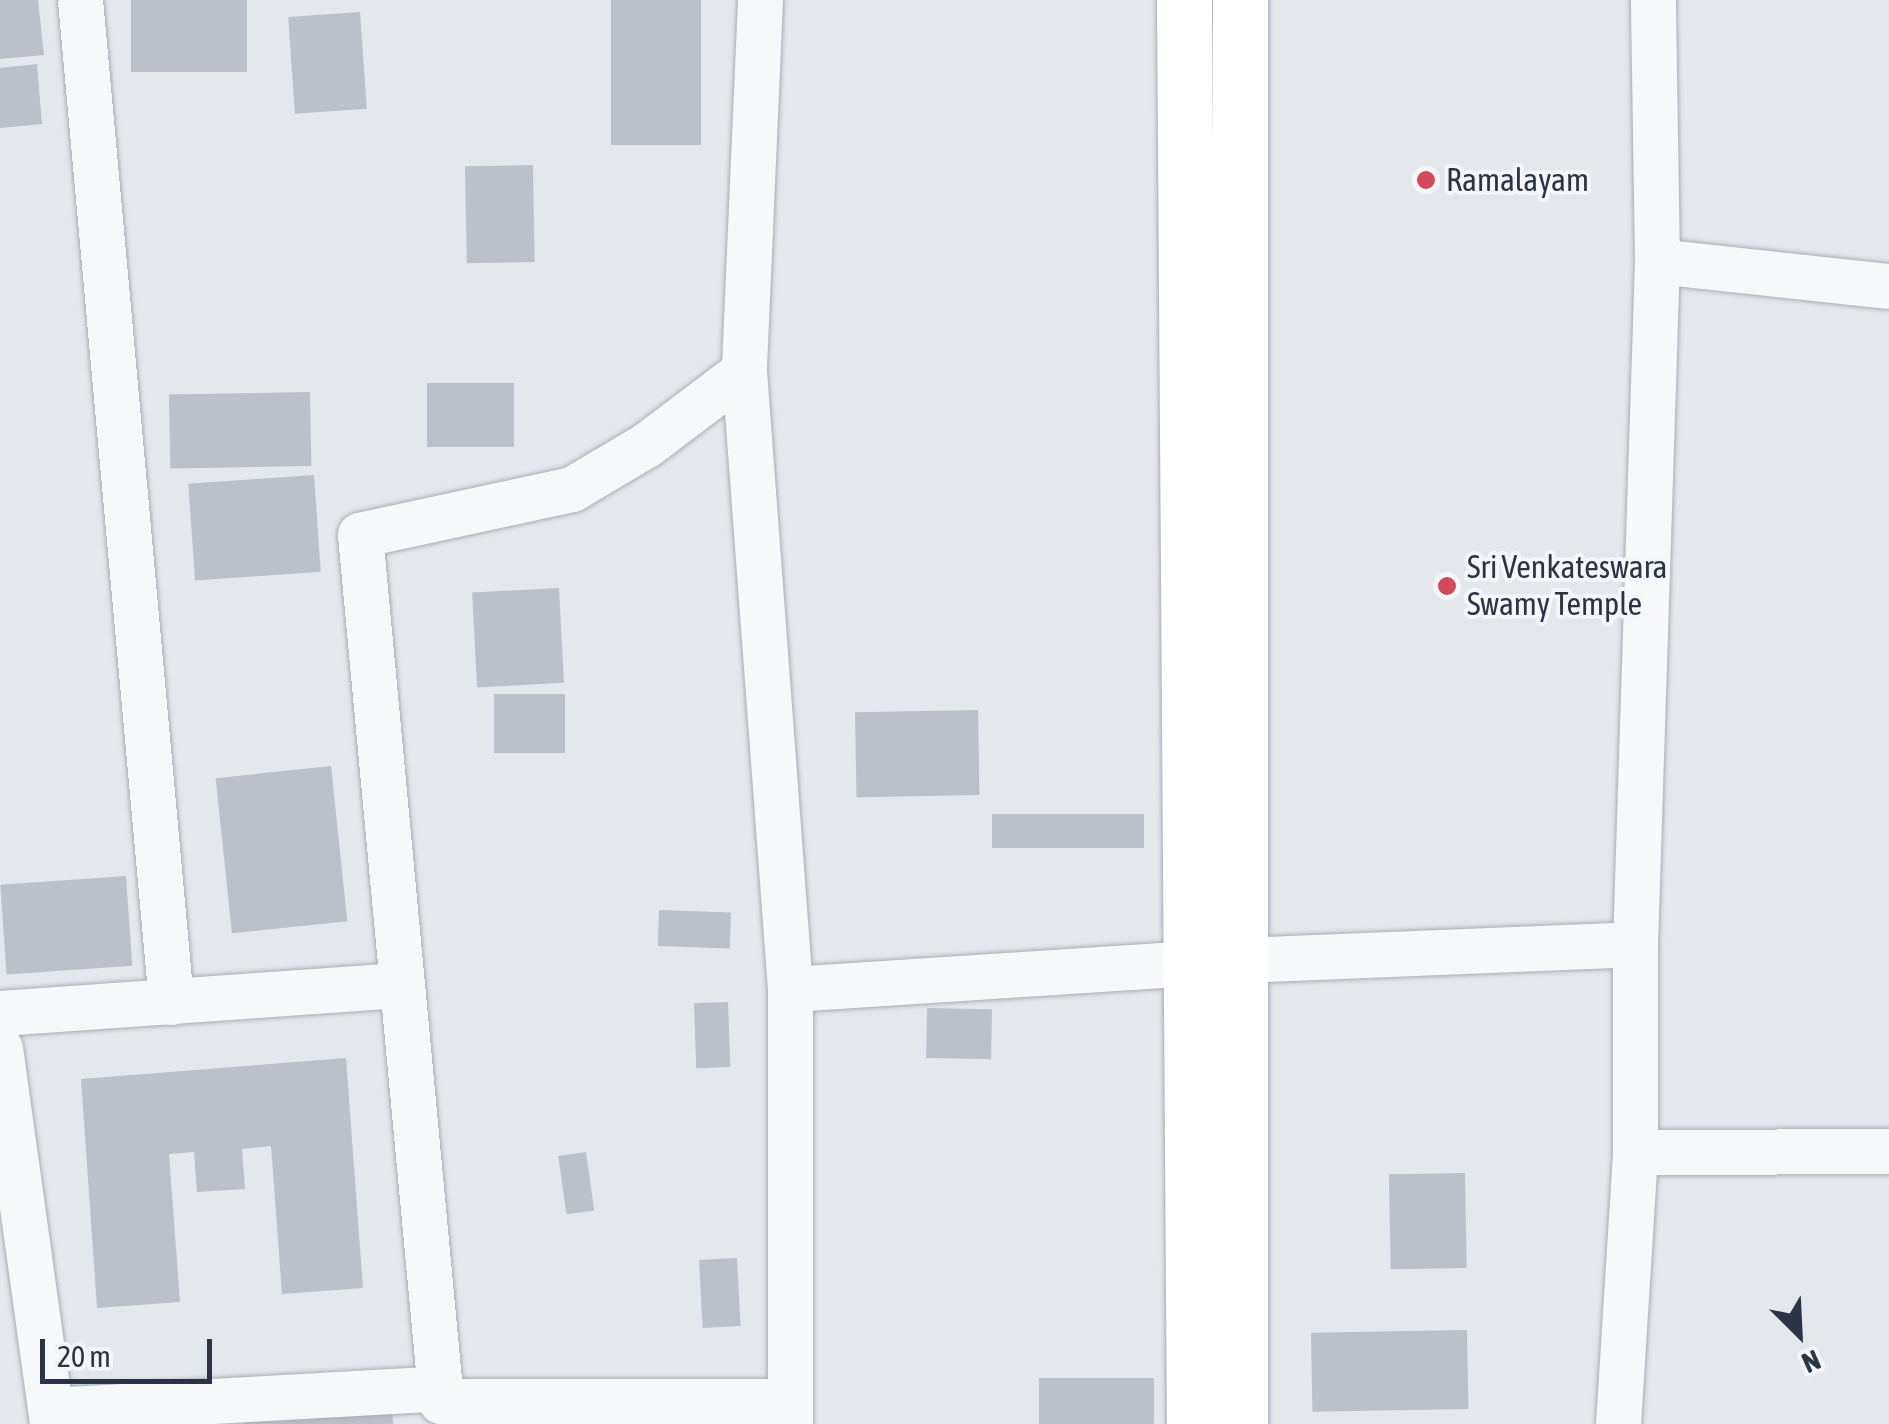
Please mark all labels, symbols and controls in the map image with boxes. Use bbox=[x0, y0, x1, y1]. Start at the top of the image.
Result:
place label: Ramalayam bbox=[1446, 161, 1589, 199]
marker: Ramalayam bbox=[1415, 169, 1437, 191]
place label: Sri Venkateswara Swamy Temple bbox=[1467, 549, 1667, 624]
marker: Sri Venkateswara Swamy Temple bbox=[1436, 575, 1458, 597]
north arrow bbox=[1749, 1284, 1849, 1384]
scale bar bbox=[45, 1319, 218, 1381]
text: 20 m bbox=[57, 1339, 111, 1373]
text: N bbox=[1797, 1343, 1825, 1379]

